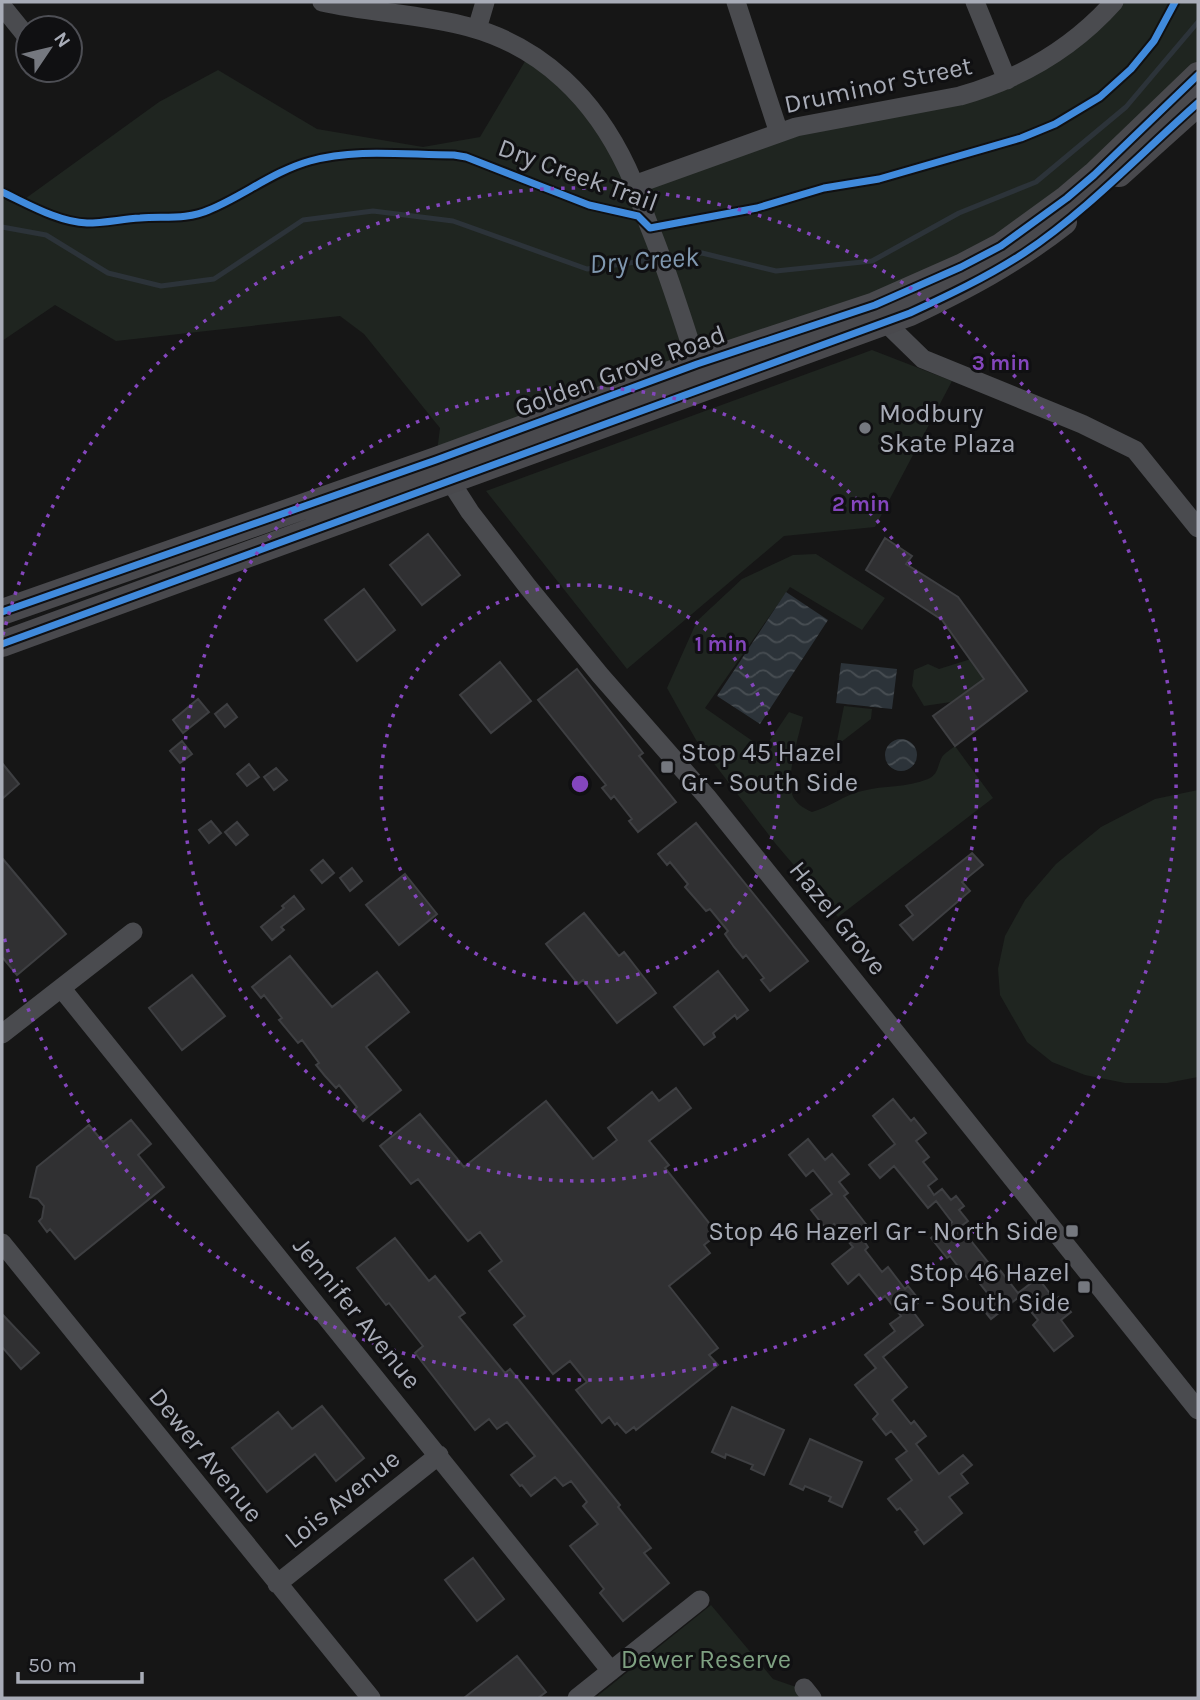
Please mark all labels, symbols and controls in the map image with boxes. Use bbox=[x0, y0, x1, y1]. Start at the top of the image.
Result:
north arrow bbox=[14, 14, 84, 84]
text: N bbox=[49, 28, 75, 52]
street label: Druminor Street bbox=[781, 50, 975, 120]
street label: Dry Creek Trail bbox=[494, 132, 662, 218]
water label: Dry Creek bbox=[588, 240, 701, 280]
street label: Golden Grove Road bbox=[511, 319, 729, 423]
text: 3 min bbox=[972, 351, 1030, 375]
place label: Modbury Skate Plaza bbox=[879, 398, 1016, 459]
marker: Modbury Skate Plaza bbox=[857, 420, 873, 436]
text: 2 min bbox=[832, 492, 890, 516]
text: 1 min bbox=[695, 632, 747, 656]
place label: Stop 45 Hazel Gr - South Side bbox=[681, 737, 858, 798]
marker: Stop 45 Hazel Gr - South Side bbox=[659, 759, 675, 775]
centre of rings bbox=[568, 772, 592, 796]
street label: Hazel Grove bbox=[783, 855, 893, 981]
place label: Stop 46 Hazerl Gr - North Side bbox=[708, 1216, 1058, 1247]
marker: Stop 46 Hazerl Gr - North Side bbox=[1064, 1223, 1080, 1239]
street label: Jennifer Avenue bbox=[286, 1231, 428, 1395]
place label: Stop 46 Hazel Gr - South Side bbox=[893, 1257, 1070, 1318]
marker: Stop 46 Hazel Gr - South Side bbox=[1076, 1279, 1092, 1295]
street label: Dewer Avenue bbox=[142, 1382, 270, 1528]
street label: Lois Avenue bbox=[278, 1443, 406, 1555]
scale bar bbox=[18, 1640, 142, 1684]
park label: Dewer Reserve bbox=[621, 1644, 791, 1675]
text: 50 m bbox=[28, 1653, 77, 1677]

